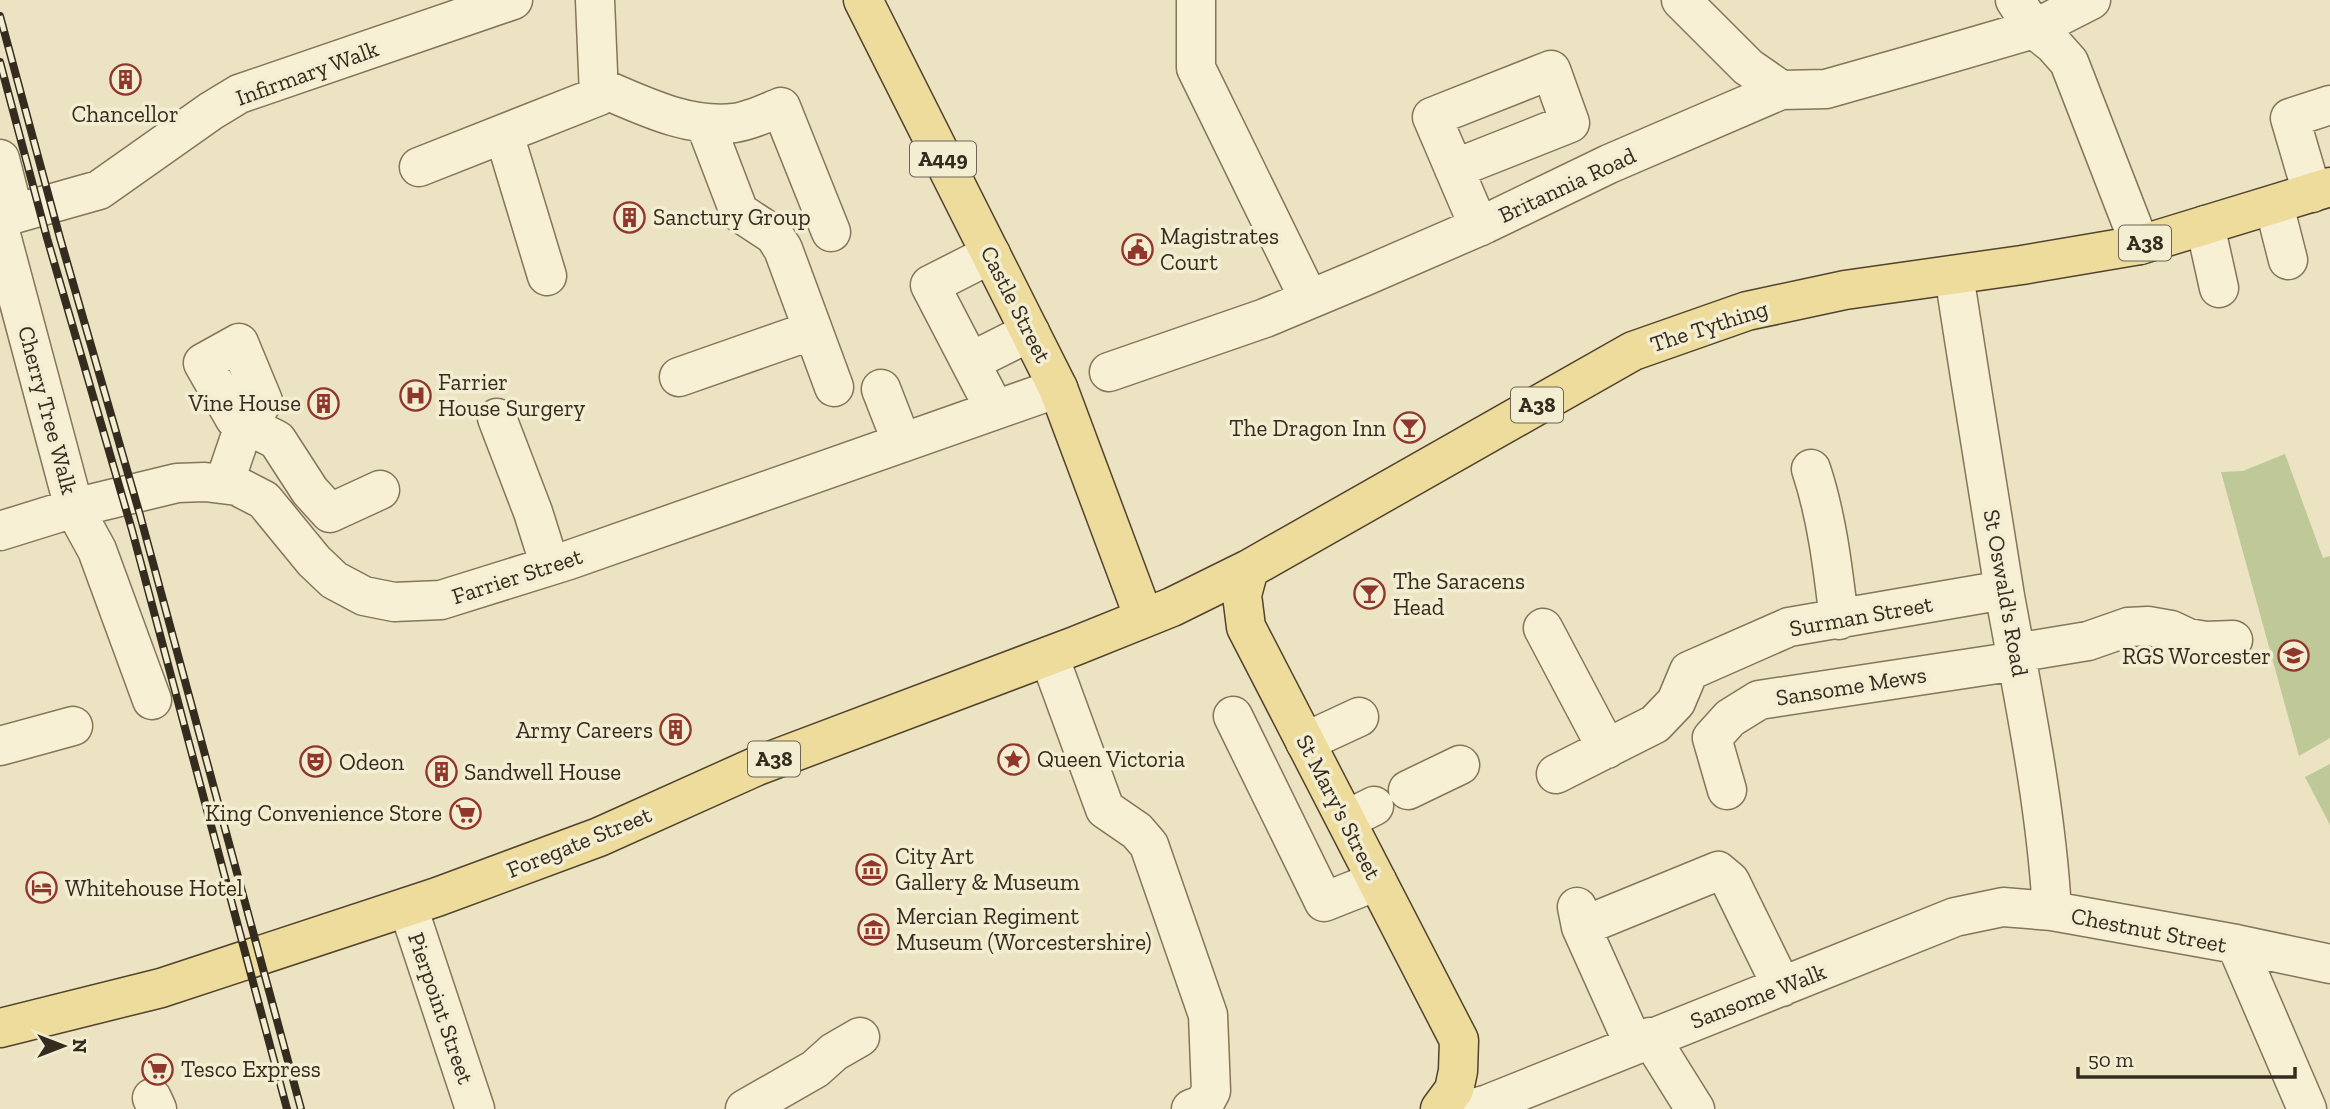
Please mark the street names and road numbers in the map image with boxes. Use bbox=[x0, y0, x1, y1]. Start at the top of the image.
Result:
street label: Infirmary Walk bbox=[232, 34, 382, 112]
street label: Britannia Road bbox=[1494, 141, 1640, 229]
road number: A449 bbox=[910, 142, 976, 176]
road number: A38 bbox=[2119, 226, 2171, 260]
street label: Castle Street bbox=[975, 241, 1058, 367]
street label: The Tything bbox=[1647, 294, 1772, 358]
street label: Cherry Tree Walk bbox=[12, 323, 84, 497]
road number: A38 bbox=[1511, 388, 1563, 422]
street label: St Oswald's Road bbox=[1978, 507, 2035, 679]
street label: Farrier Street bbox=[448, 542, 586, 610]
street label: Surman Street bbox=[1787, 590, 1935, 642]
street label: Sansome Mews bbox=[1774, 660, 1928, 712]
street label: St Mary's Street bbox=[1290, 730, 1388, 885]
road number: A38 bbox=[748, 742, 800, 776]
street label: Foregate Street bbox=[503, 800, 656, 884]
street label: Chestnut Street bbox=[2069, 901, 2229, 959]
street label: Pierpoint Street bbox=[402, 928, 480, 1088]
street label: Sansome Walk bbox=[1686, 957, 1830, 1035]

